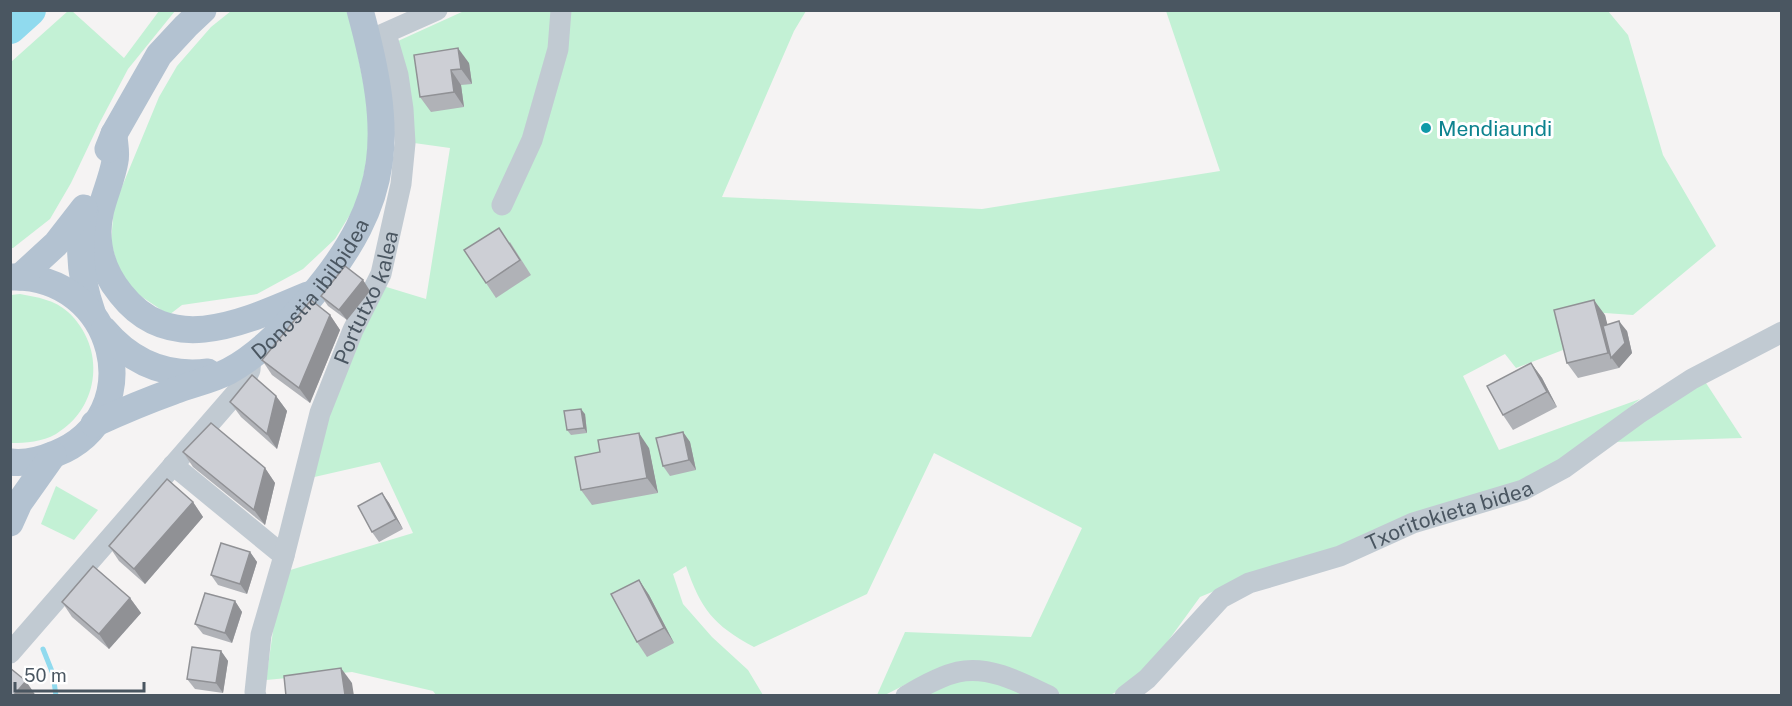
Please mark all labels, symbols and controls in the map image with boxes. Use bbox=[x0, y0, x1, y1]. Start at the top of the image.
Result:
place label: Mendiaundi bbox=[1438, 116, 1552, 141]
marker: Mendiaundi bbox=[1419, 121, 1433, 135]
street label: Donostia ibilbidea bbox=[246, 214, 374, 364]
street label: Portutxo kalea bbox=[328, 228, 403, 368]
street label: Txoritokieta bidea bbox=[1362, 475, 1537, 555]
scale bar bbox=[15, 655, 144, 693]
text: 50 m bbox=[24, 665, 67, 686]

